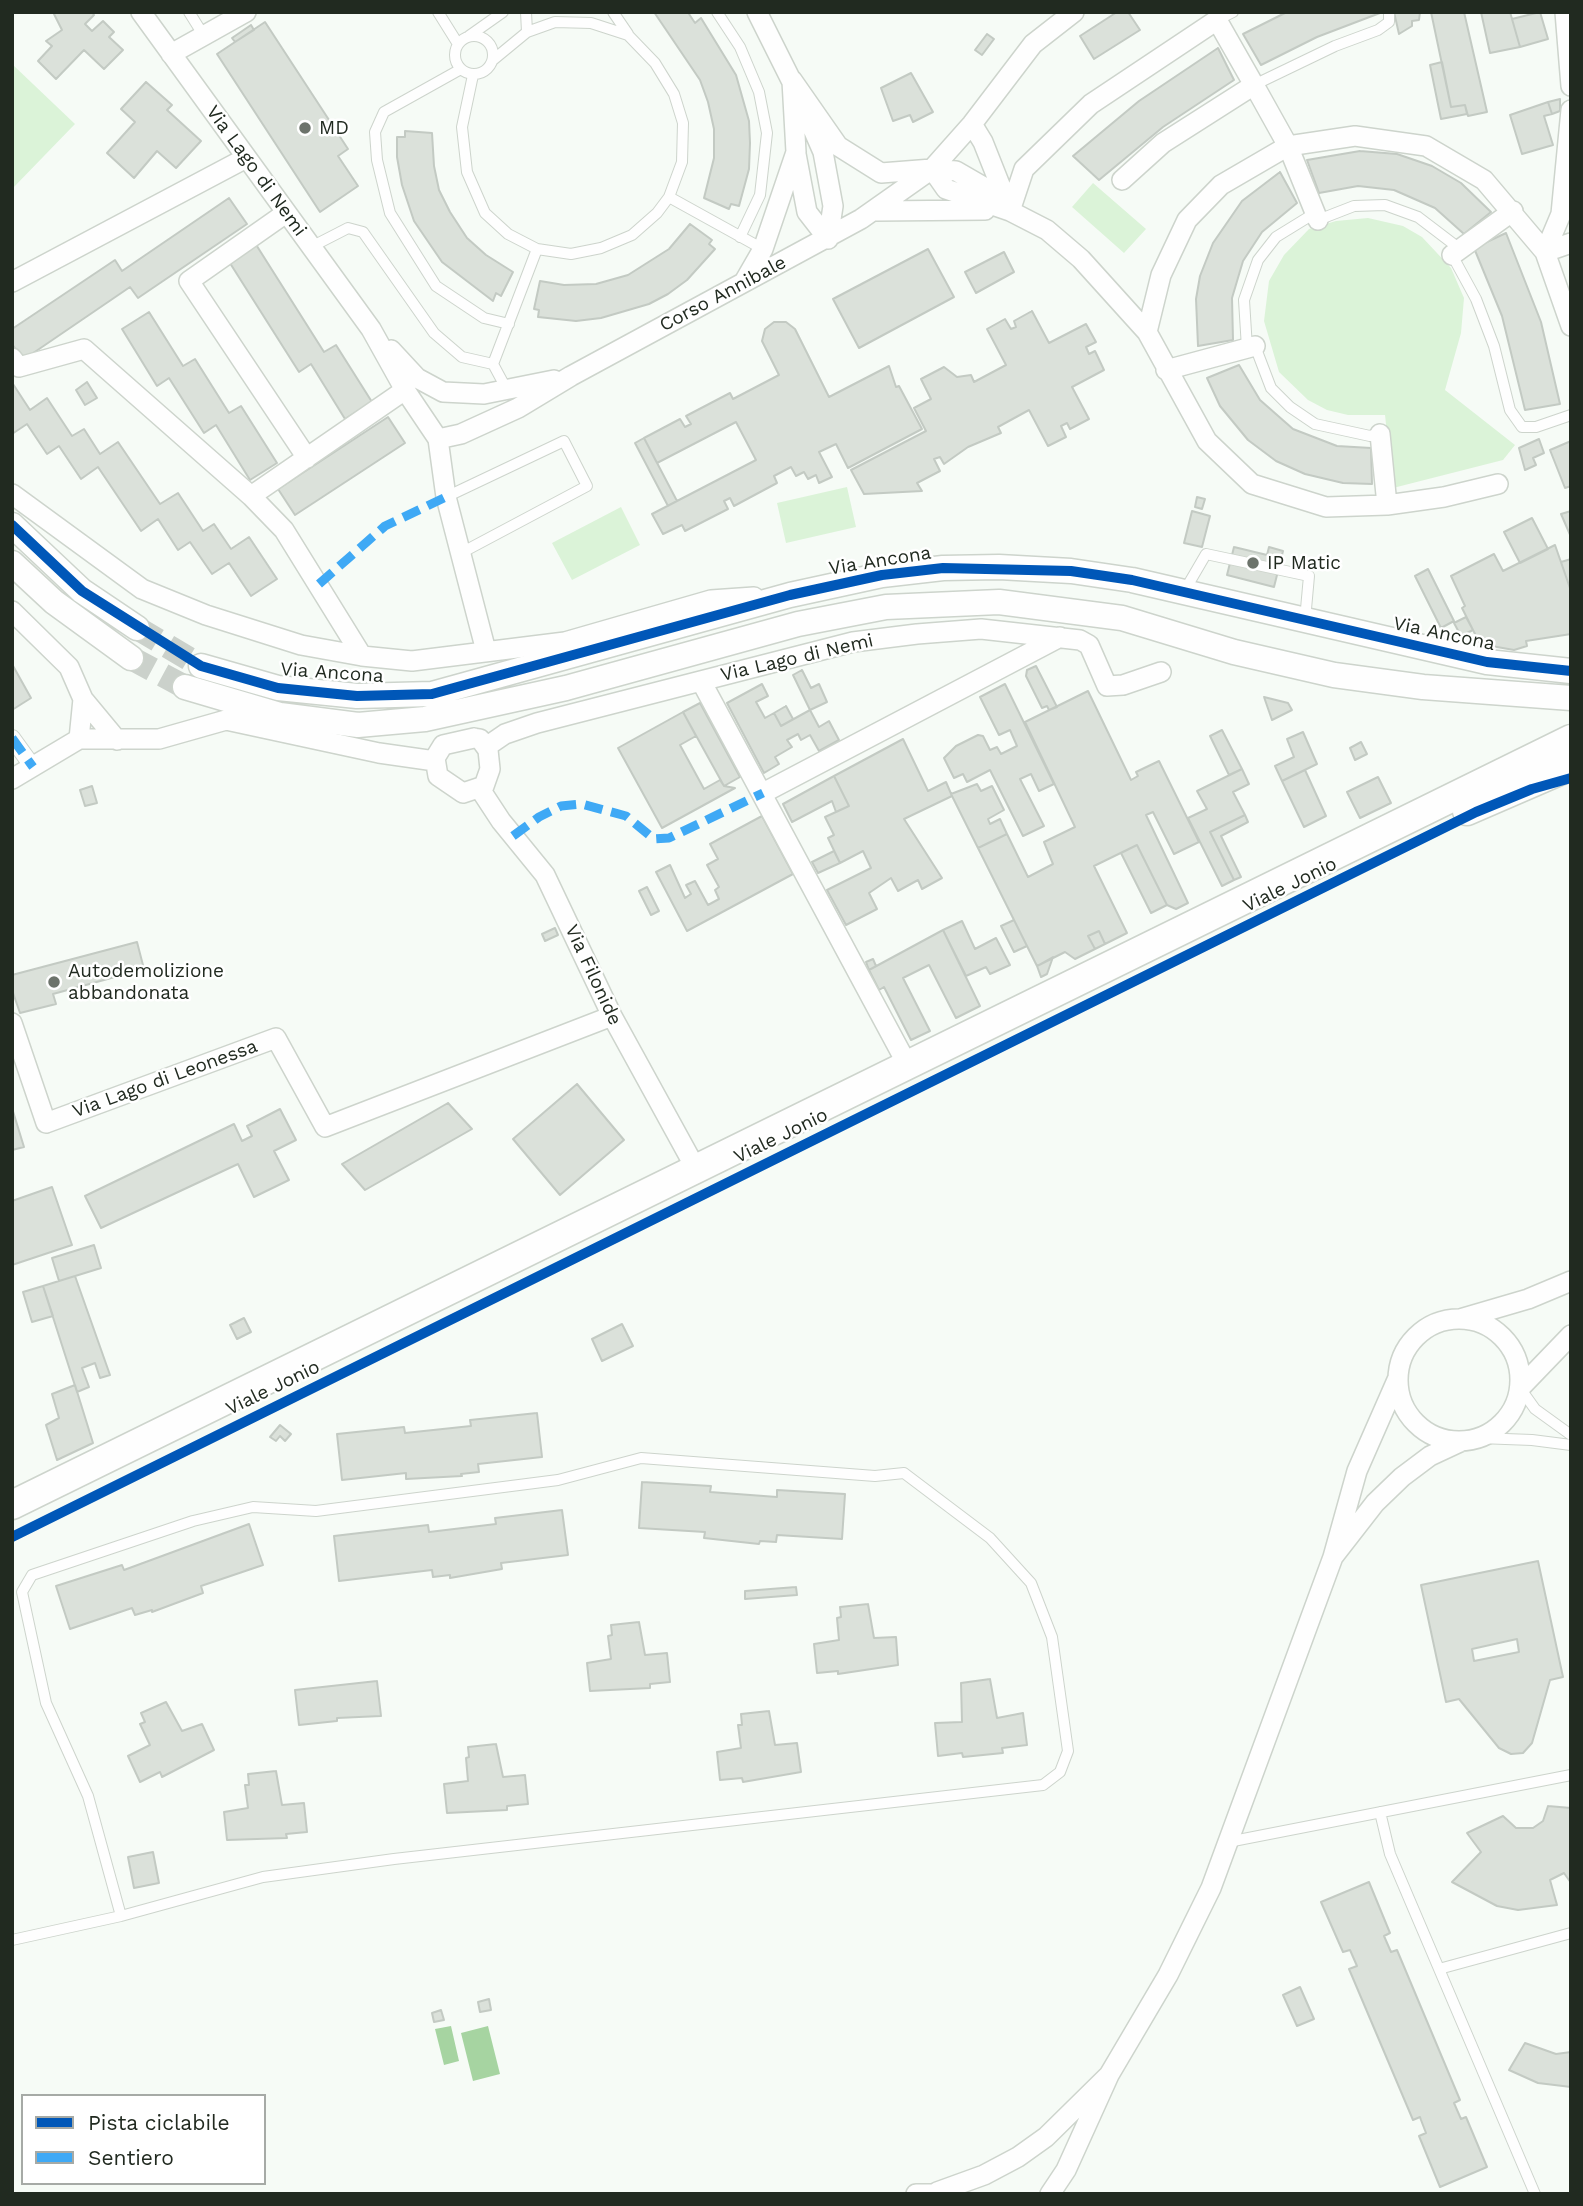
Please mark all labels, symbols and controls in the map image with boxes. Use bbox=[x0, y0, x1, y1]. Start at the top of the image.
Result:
street label: Via Lago di Nemi bbox=[201, 101, 311, 241]
place label: MD bbox=[319, 117, 349, 139]
marker: MD bbox=[297, 120, 313, 136]
street label: Corso Annibale bbox=[656, 251, 790, 337]
street label: Via Ancona bbox=[827, 542, 933, 580]
place label: IP Matic bbox=[1267, 552, 1341, 574]
marker: IP Matic bbox=[1245, 555, 1261, 571]
street label: Via Ancona bbox=[1391, 612, 1497, 656]
street label: Via Lago di Nemi bbox=[718, 629, 876, 687]
street label: Via Ancona bbox=[280, 658, 384, 688]
street label: Viale Jonio bbox=[1239, 852, 1341, 918]
street label: Via Filonide bbox=[560, 921, 626, 1029]
place label: Autodemolizione abbandonata bbox=[68, 960, 224, 1004]
marker: Autodemolizione abbandonata bbox=[46, 974, 62, 990]
street label: Via Lago di Leonessa bbox=[69, 1035, 261, 1123]
street label: Viale Jonio bbox=[730, 1103, 832, 1169]
street label: Viale Jonio bbox=[222, 1355, 324, 1421]
legend bbox=[21, 2094, 266, 2185]
text: Pista ciclabile bbox=[88, 2110, 230, 2135]
text: Sentiero bbox=[88, 2145, 174, 2170]

